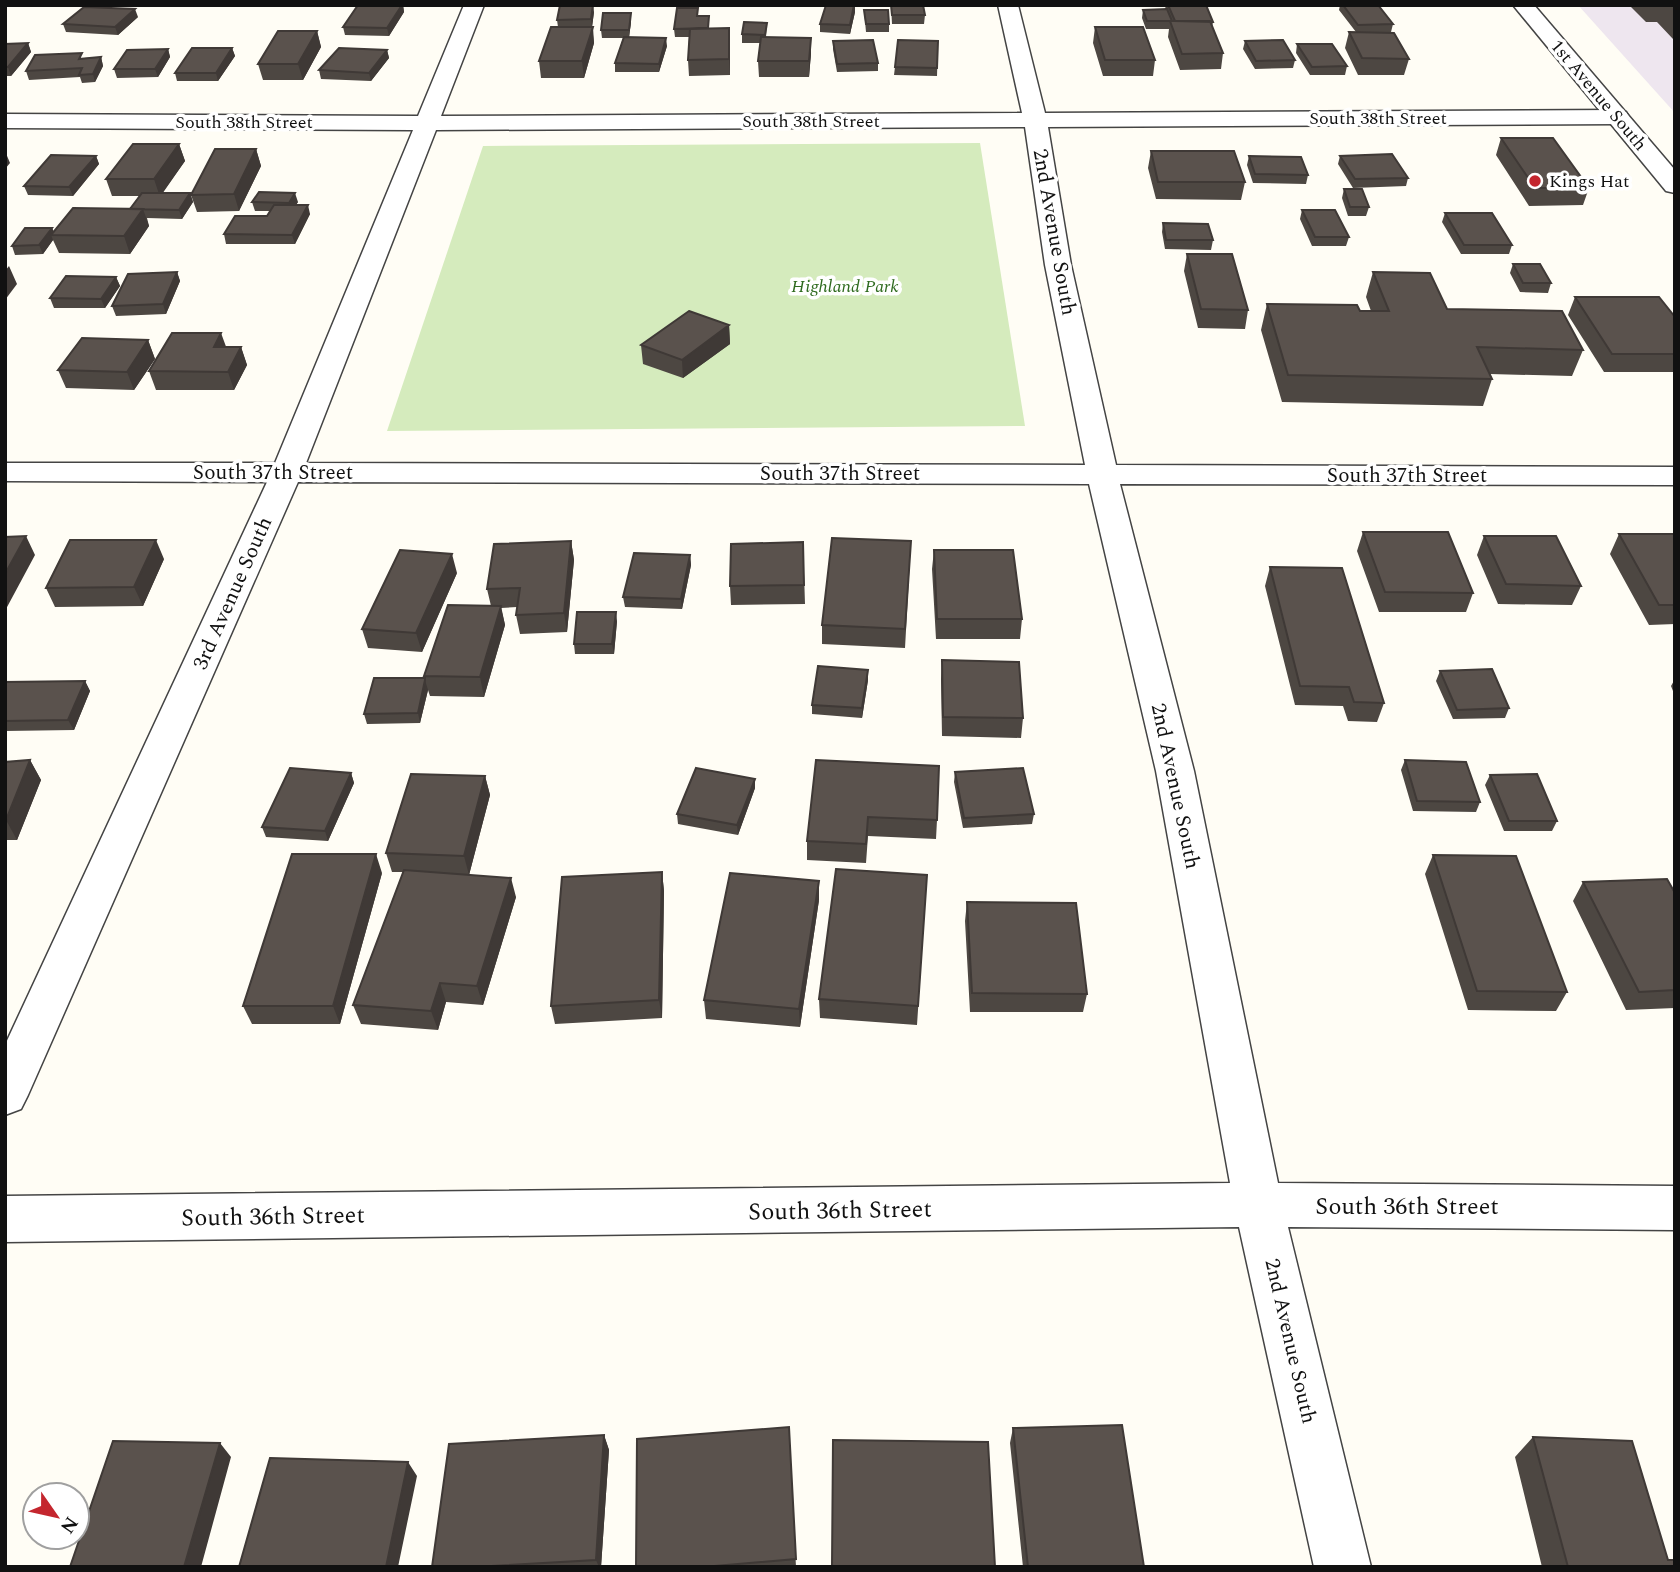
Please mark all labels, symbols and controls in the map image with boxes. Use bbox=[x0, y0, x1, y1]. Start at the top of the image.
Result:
street label: 1st Avenue South bbox=[1544, 34, 1653, 157]
street label: South 38th Street bbox=[1309, 105, 1447, 132]
street label: South 38th Street bbox=[742, 108, 880, 135]
street label: South 38th Street bbox=[175, 109, 313, 136]
street label: 2nd Avenue South bbox=[1024, 146, 1084, 318]
place label: Kings Hat bbox=[1549, 168, 1629, 195]
marker: Kings Hat bbox=[1527, 173, 1543, 189]
park label: Highland Park bbox=[791, 273, 899, 300]
street label: South 37th Street bbox=[193, 457, 353, 489]
street label: South 37th Street bbox=[760, 458, 920, 490]
street label: South 37th Street bbox=[1327, 460, 1487, 492]
street label: 3rd Avenue South bbox=[185, 512, 281, 675]
street label: 2nd Avenue South bbox=[1142, 700, 1208, 872]
street label: South 36th Street bbox=[1315, 1189, 1499, 1225]
street label: South 36th Street bbox=[748, 1191, 932, 1231]
street label: South 36th Street bbox=[181, 1197, 365, 1237]
street label: 2nd Avenue South bbox=[1255, 1255, 1325, 1427]
north arrow bbox=[21, 1481, 91, 1551]
text: N bbox=[52, 1510, 85, 1539]

